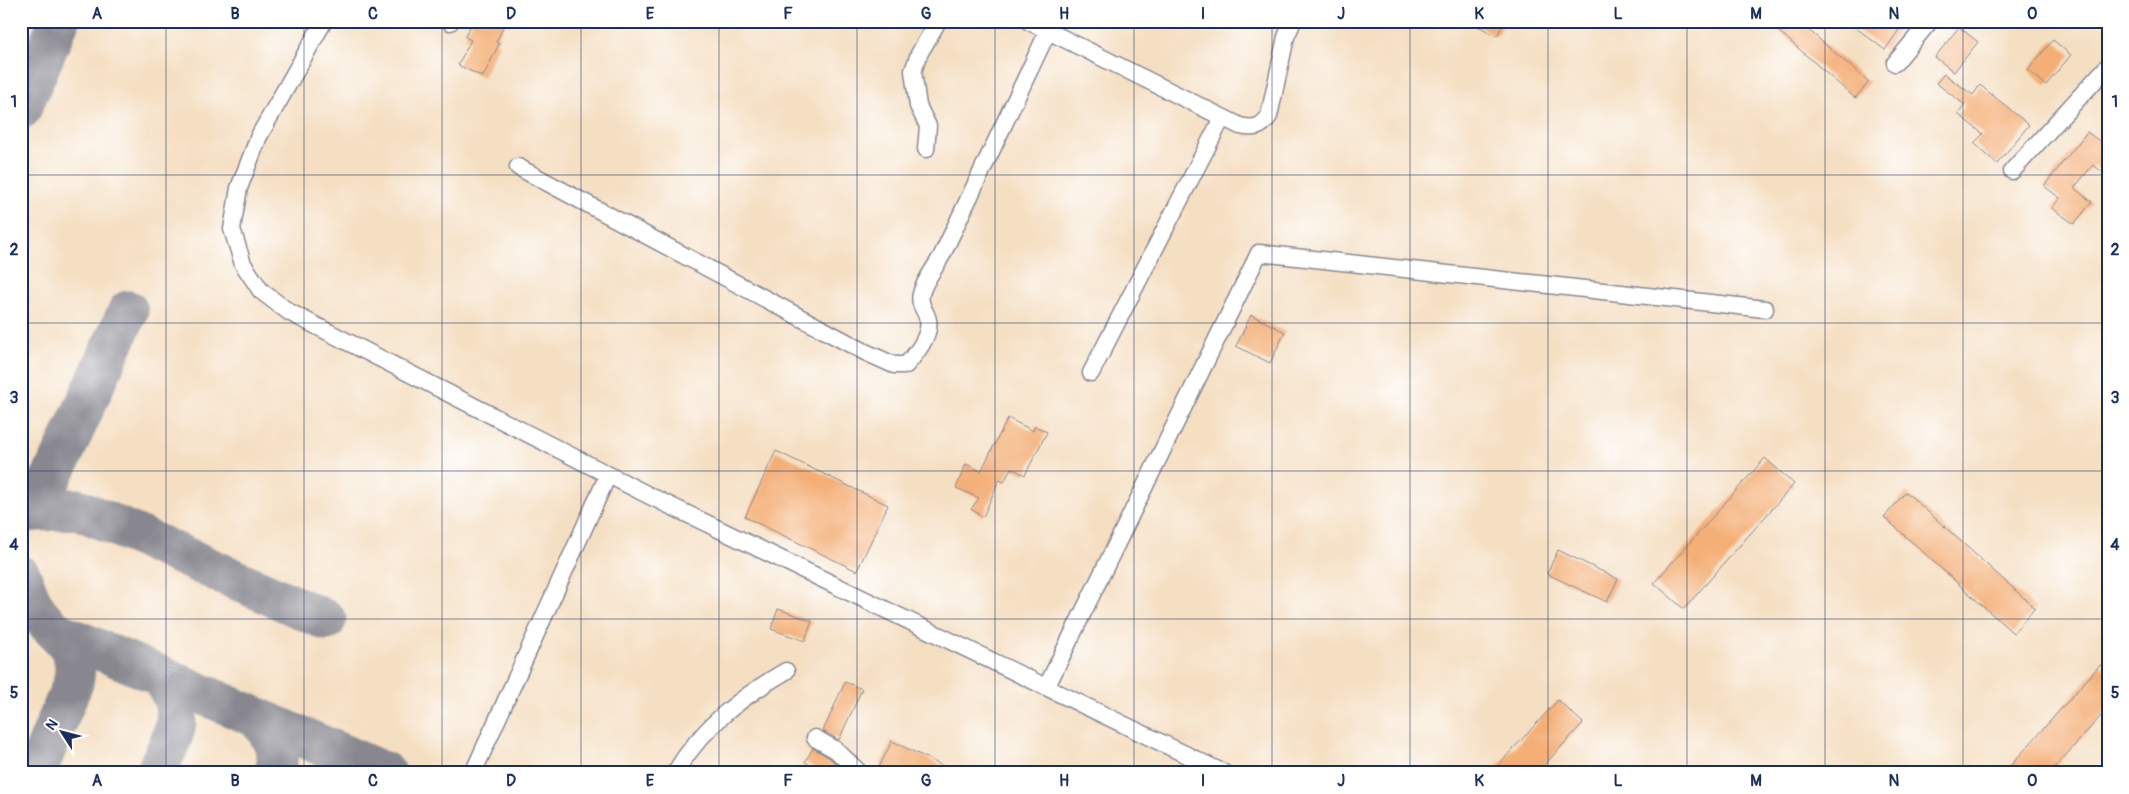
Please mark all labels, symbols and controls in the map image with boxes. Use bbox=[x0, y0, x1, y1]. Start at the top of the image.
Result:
text: A bbox=[92, 4, 103, 24]
text: B bbox=[230, 4, 240, 24]
text: C bbox=[368, 4, 378, 24]
text: D bbox=[506, 4, 516, 24]
text: E bbox=[646, 4, 655, 24]
text: F bbox=[783, 4, 793, 24]
text: G bbox=[921, 4, 932, 24]
text: H bbox=[1059, 4, 1069, 24]
text: I bbox=[1201, 4, 1205, 24]
text: J bbox=[1337, 4, 1345, 24]
text: K bbox=[1474, 4, 1484, 24]
text: L bbox=[1613, 4, 1623, 24]
text: M bbox=[1750, 4, 1762, 24]
text: N bbox=[1889, 4, 1900, 24]
text: O bbox=[2027, 4, 2037, 24]
text: 1 bbox=[11, 92, 17, 112]
text: 1 bbox=[2112, 92, 2118, 112]
text: 2 bbox=[10, 240, 19, 260]
text: 2 bbox=[2111, 240, 2120, 260]
text: 3 bbox=[10, 388, 19, 408]
text: 3 bbox=[2111, 388, 2120, 408]
text: 4 bbox=[9, 535, 19, 555]
text: 4 bbox=[2110, 535, 2120, 555]
text: 5 bbox=[10, 683, 19, 703]
text: 5 bbox=[2111, 683, 2120, 703]
north arrow bbox=[38, 706, 88, 756]
text: N bbox=[42, 716, 62, 733]
text: A bbox=[92, 771, 103, 791]
text: B bbox=[230, 771, 240, 791]
text: C bbox=[368, 771, 378, 791]
text: D bbox=[506, 771, 516, 791]
text: E bbox=[646, 771, 655, 791]
text: F bbox=[783, 771, 793, 791]
text: G bbox=[921, 771, 932, 791]
text: H bbox=[1059, 771, 1069, 791]
text: I bbox=[1201, 771, 1205, 791]
text: J bbox=[1337, 771, 1345, 791]
text: K bbox=[1474, 771, 1484, 791]
text: L bbox=[1613, 771, 1623, 791]
text: M bbox=[1750, 771, 1762, 791]
text: N bbox=[1889, 771, 1900, 791]
text: O bbox=[2027, 771, 2037, 791]

